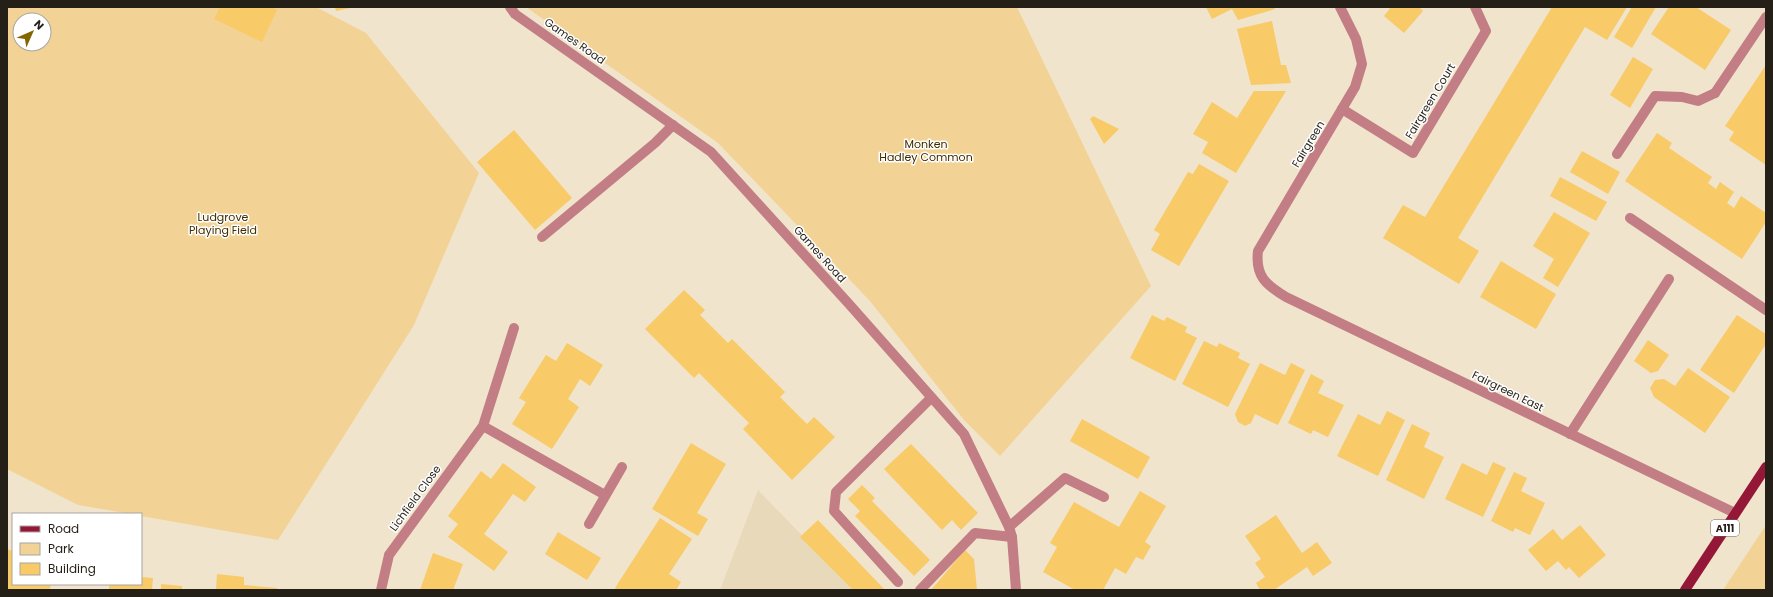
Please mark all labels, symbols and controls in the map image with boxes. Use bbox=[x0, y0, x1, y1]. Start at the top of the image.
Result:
north arrow bbox=[12, 12, 52, 52]
street label: Games Road bbox=[541, 14, 609, 68]
text: N bbox=[30, 16, 48, 34]
street label: Fairgreen Court bbox=[1401, 60, 1459, 142]
street label: Fairgreen bbox=[1288, 118, 1328, 170]
park label: Monken Hadley Common bbox=[879, 136, 973, 165]
park label: Ludgrove Playing Field bbox=[189, 209, 257, 238]
street label: Games Road bbox=[790, 222, 850, 286]
street label: Fairgreen East bbox=[1470, 367, 1546, 415]
street label: Lichfield Close bbox=[386, 462, 445, 534]
legend bbox=[12, 513, 142, 585]
text: Road bbox=[48, 520, 79, 537]
road number: A111 bbox=[1711, 520, 1739, 536]
text: Park bbox=[48, 540, 75, 557]
text: Building bbox=[48, 560, 96, 577]

